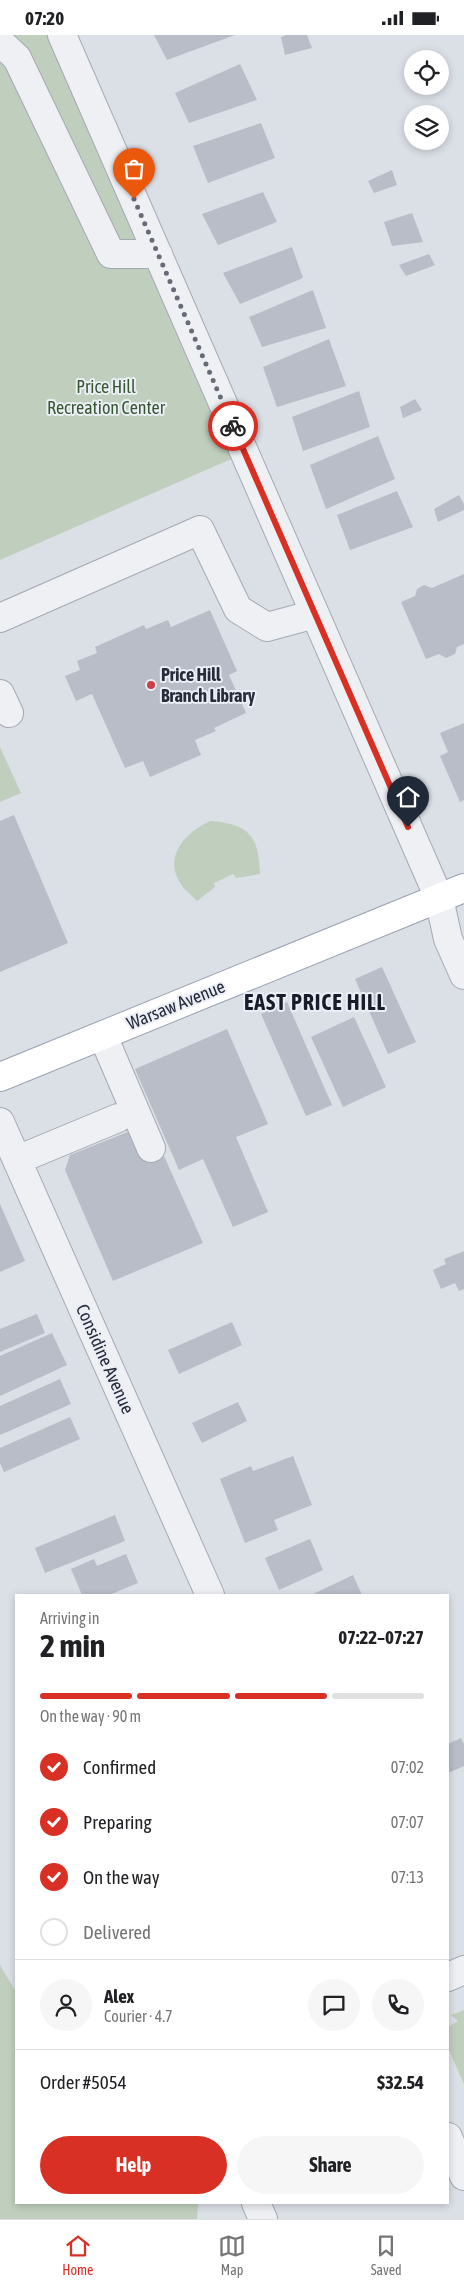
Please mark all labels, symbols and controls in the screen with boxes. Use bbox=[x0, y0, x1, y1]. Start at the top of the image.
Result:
text: 07:20 bbox=[25, 7, 64, 29]
map controls bbox=[404, 50, 449, 150]
button: locate bbox=[404, 50, 449, 95]
button: layers bbox=[404, 105, 449, 150]
pin bbox=[113, 148, 155, 199]
icon: bag bbox=[120, 155, 148, 183]
park label: Price Hill Recreation Center bbox=[47, 376, 166, 418]
courier bbox=[208, 401, 258, 451]
icon: bike bbox=[219, 412, 247, 440]
place label: Price Hill Branch Library bbox=[161, 664, 256, 706]
marker: Price Hill Branch Library bbox=[145, 679, 157, 691]
pin bbox=[387, 776, 429, 827]
icon: home bbox=[394, 783, 422, 811]
street label: Warsaw Avenue bbox=[124, 975, 228, 1034]
district label: EAST PRICE HILL bbox=[244, 989, 386, 1015]
street label: Considine Avenue bbox=[72, 1301, 139, 1417]
text: Arriving in bbox=[40, 1609, 100, 1627]
text: 07:22–07:27 bbox=[338, 1626, 424, 1648]
text: 2 min bbox=[40, 1627, 105, 1664]
text: On the way · 90 m bbox=[40, 1707, 141, 1725]
icon: check bbox=[40, 1753, 68, 1781]
text: Confirmed bbox=[83, 1756, 156, 1778]
text: 07:02 bbox=[391, 1758, 424, 1776]
icon: check bbox=[40, 1808, 68, 1836]
text: Preparing bbox=[83, 1811, 152, 1833]
text: 07:07 bbox=[391, 1813, 424, 1831]
icon: check bbox=[40, 1863, 68, 1891]
text: On the way bbox=[83, 1866, 160, 1888]
text: 07:13 bbox=[391, 1868, 424, 1886]
text: Delivered bbox=[83, 1921, 151, 1943]
button: person bbox=[40, 1979, 92, 2031]
button: chat bbox=[308, 1979, 360, 2031]
button: phone bbox=[372, 1979, 424, 2031]
text: Alex bbox=[104, 1985, 134, 2007]
text: Courier · 4.7 bbox=[104, 2007, 173, 2025]
text: Order #5054 bbox=[40, 2071, 127, 2093]
text: $32.54 bbox=[377, 2071, 424, 2093]
button: Help bbox=[40, 2136, 227, 2194]
button: Share bbox=[237, 2136, 424, 2194]
tab: Home bbox=[62, 2232, 93, 2278]
tab: Map bbox=[218, 2232, 246, 2278]
tab: Saved bbox=[371, 2232, 402, 2278]

